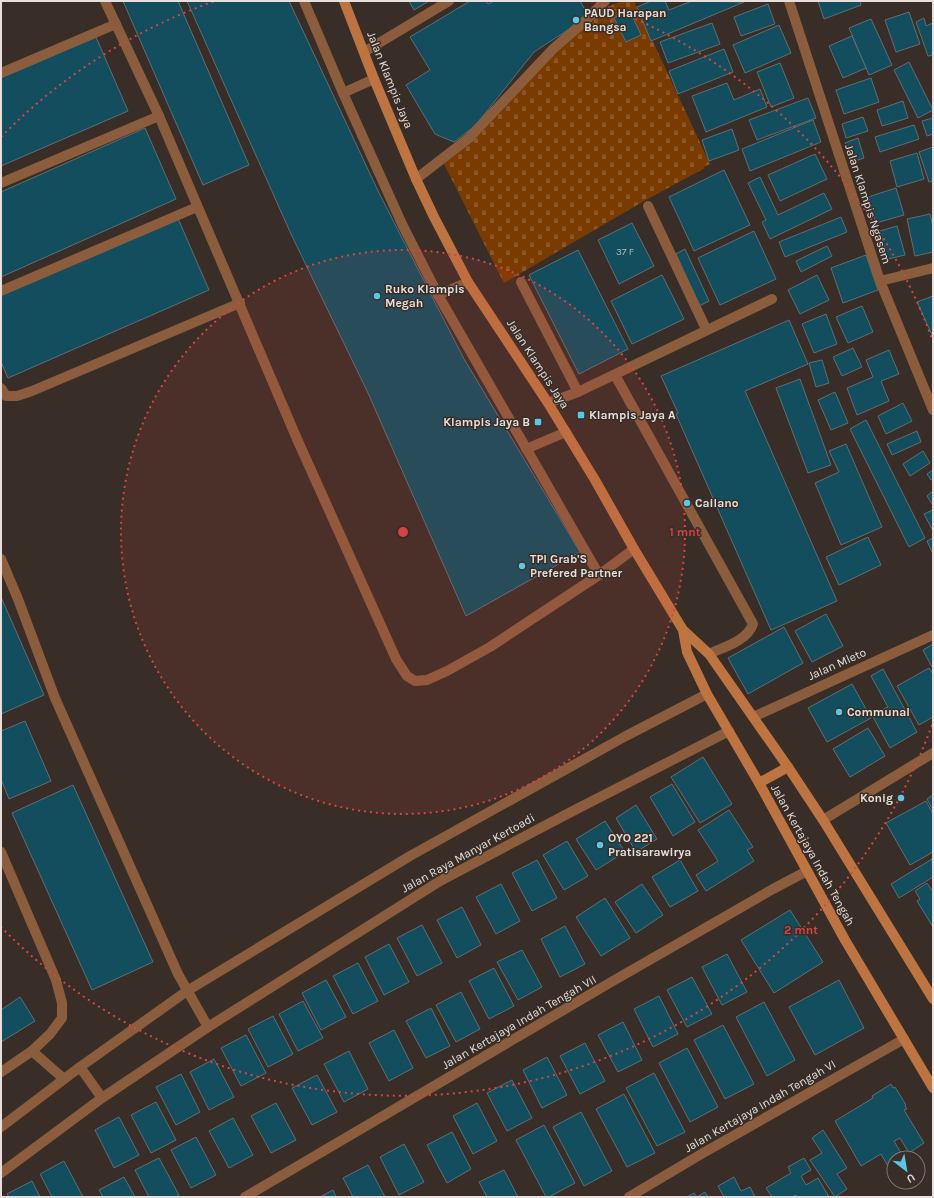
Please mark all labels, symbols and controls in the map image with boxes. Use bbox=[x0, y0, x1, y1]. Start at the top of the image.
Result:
place label: PAUD Harapan Bangsa bbox=[584, 6, 667, 34]
marker: PAUD Harapan Bangsa bbox=[571, 15, 581, 25]
street label: Jalan Klampis Jaya bbox=[364, 29, 416, 131]
street label: Jalan Klampis Ngasem bbox=[842, 142, 894, 266]
house number: 37 F bbox=[616, 246, 634, 258]
place label: Ruko Klampis Megah bbox=[385, 282, 465, 310]
marker: Ruko Klampis Megah bbox=[372, 291, 382, 301]
street label: Jalan Klampis Jaya bbox=[504, 317, 572, 411]
place label: Klampis Jaya A bbox=[589, 408, 676, 422]
marker: Klampis Jaya A bbox=[576, 410, 586, 420]
place label: Klampis Jaya B bbox=[443, 415, 530, 429]
marker: Klampis Jaya B bbox=[533, 417, 543, 427]
place label: Cailano bbox=[695, 496, 739, 510]
marker: Cailano bbox=[682, 498, 692, 508]
centre of rings bbox=[396, 525, 410, 539]
text: 1 mnt bbox=[670, 525, 701, 539]
place label: TPI Grab'S Prefered Partner bbox=[530, 552, 623, 580]
marker: TPI Grab'S Prefered Partner bbox=[517, 561, 527, 571]
street label: Jalan Mleto bbox=[806, 645, 868, 683]
place label: Communal bbox=[847, 705, 910, 719]
marker: Communal bbox=[834, 707, 844, 717]
street label: Jalan Kertajaya Indah Tengah bbox=[768, 782, 858, 928]
place label: Konig bbox=[860, 791, 893, 805]
marker: Konig bbox=[896, 793, 906, 803]
street label: Jalan Raya Manyar Kertoadi bbox=[399, 811, 537, 895]
place label: OYO 221 Pratisarawirya bbox=[608, 831, 691, 859]
marker: OYO 221 Pratisarawirya bbox=[595, 840, 605, 850]
text: 2 mnt bbox=[784, 923, 818, 937]
street label: Jalan Kertajaya Indah Tengah VII bbox=[439, 972, 599, 1072]
street label: Jalan Kertajaya Indah Tengah VI bbox=[682, 1057, 838, 1155]
north arrow bbox=[886, 1150, 926, 1190]
text: U bbox=[904, 1171, 917, 1186]

